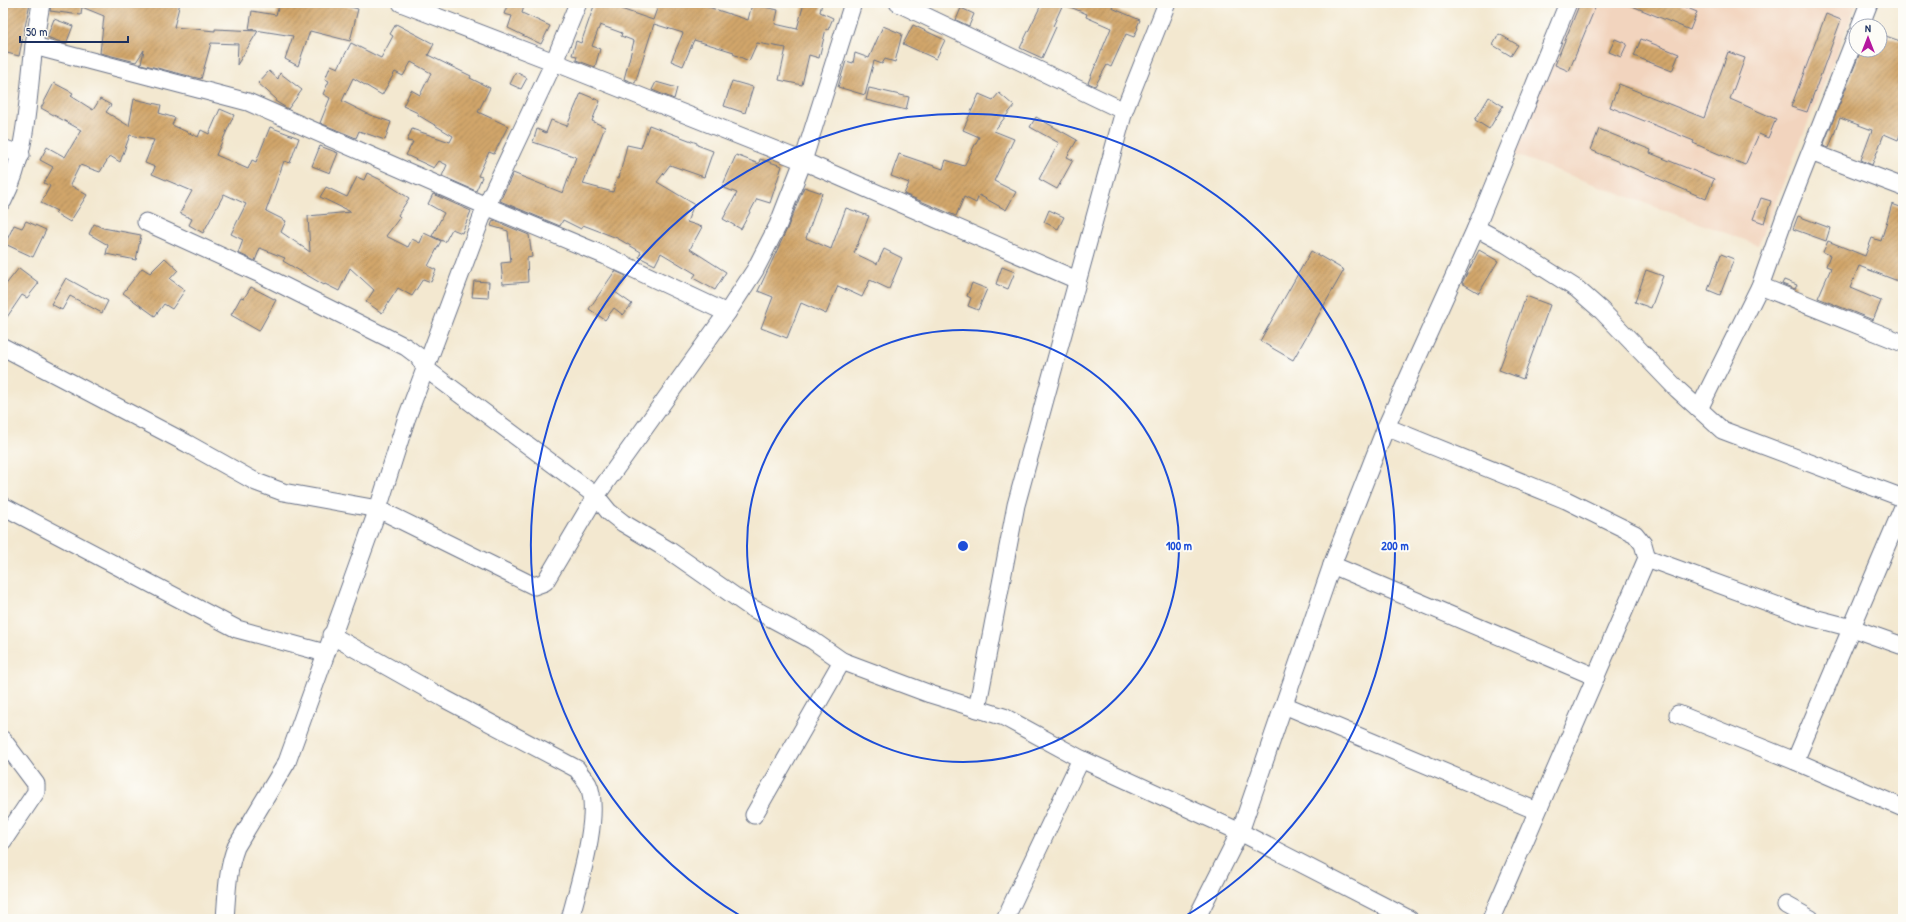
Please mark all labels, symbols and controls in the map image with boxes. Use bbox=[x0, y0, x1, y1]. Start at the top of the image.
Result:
scale bar bbox=[20, 18, 128, 44]
north arrow bbox=[1848, 18, 1888, 58]
text: N bbox=[1865, 21, 1871, 35]
text: 50 m bbox=[26, 23, 47, 40]
text: 100 m bbox=[1166, 537, 1192, 554]
text: 200 m bbox=[1381, 537, 1409, 554]
centre of rings bbox=[956, 539, 970, 553]

